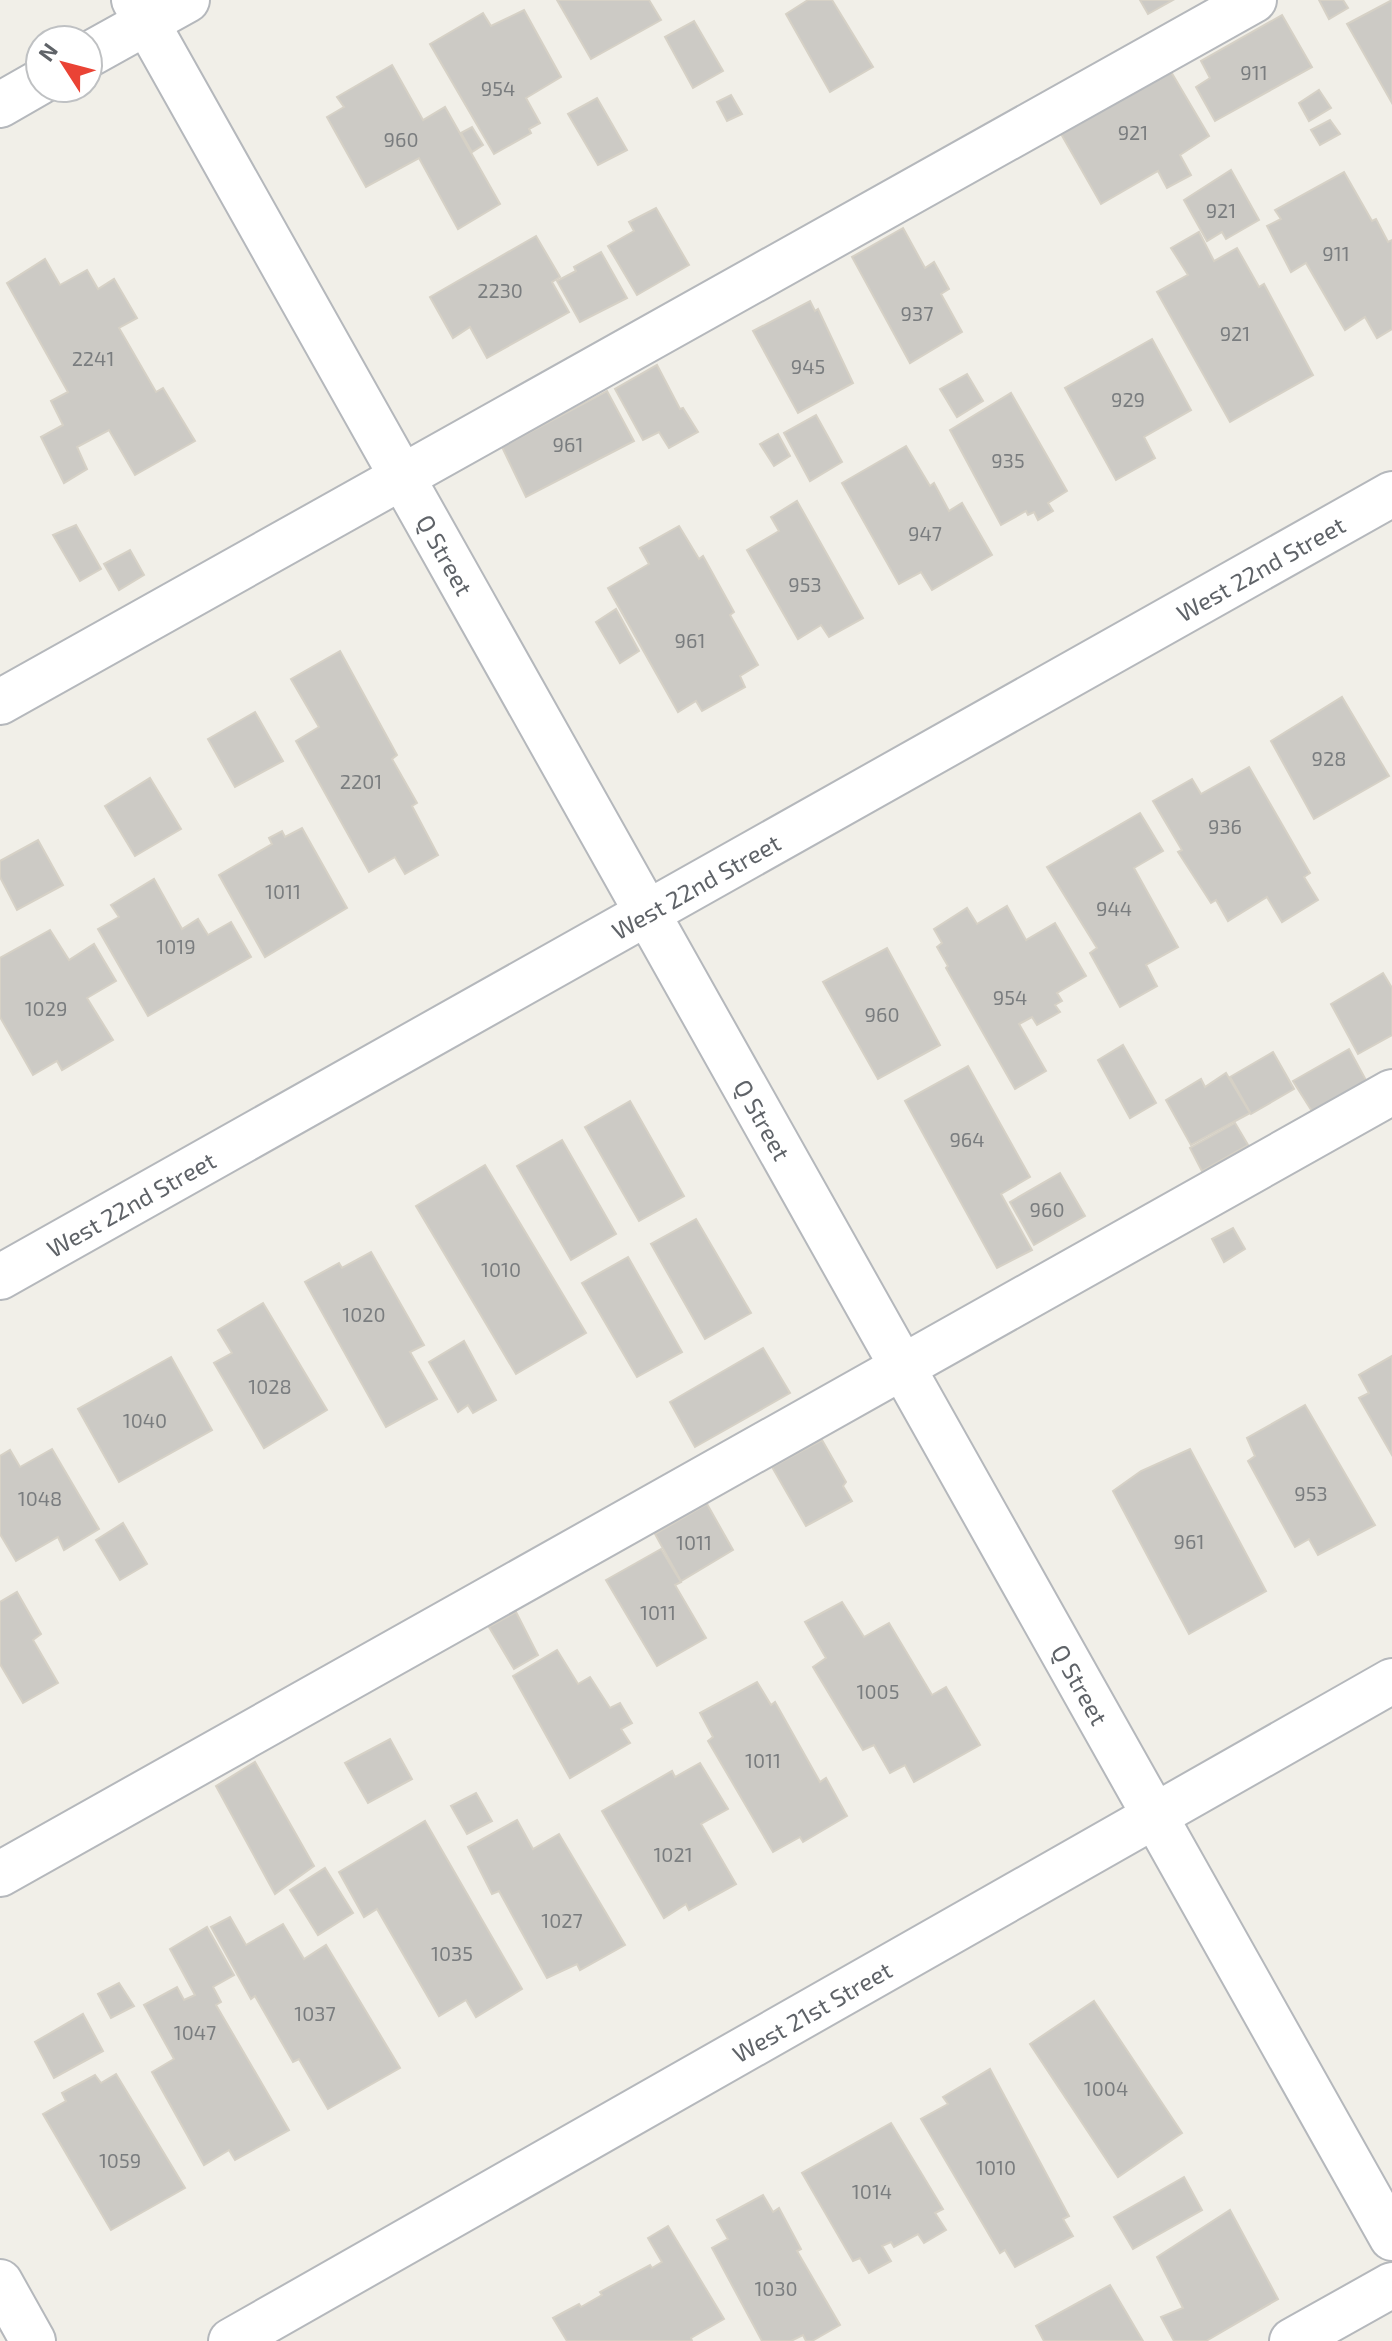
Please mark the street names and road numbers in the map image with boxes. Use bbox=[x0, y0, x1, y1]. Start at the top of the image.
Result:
street label: Q Street bbox=[411, 509, 480, 600]
street label: West 22nd Street bbox=[1171, 509, 1350, 627]
street label: West 22nd Street bbox=[606, 827, 785, 945]
street label: Q Street bbox=[729, 1074, 797, 1165]
street label: West 22nd Street bbox=[41, 1145, 220, 1262]
street label: Q Street bbox=[1046, 1639, 1115, 1730]
street label: West 21st Street bbox=[727, 1954, 896, 2068]

